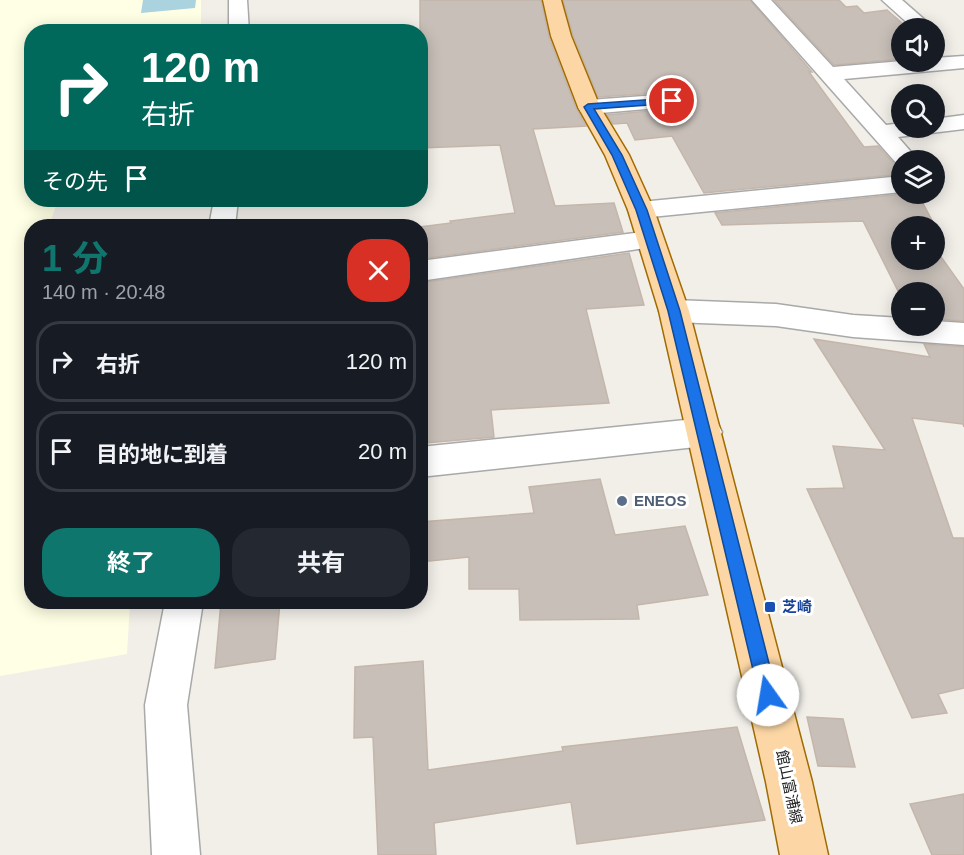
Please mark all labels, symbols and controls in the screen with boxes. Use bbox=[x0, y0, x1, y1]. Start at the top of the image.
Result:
map controls bbox=[891, 18, 945, 336]
button: sound bbox=[891, 18, 945, 72]
text: 120 m bbox=[141, 44, 260, 91]
icon: right bbox=[42, 48, 120, 126]
pin bbox=[646, 75, 697, 126]
icon: arrive bbox=[655, 84, 688, 117]
button: search bbox=[891, 84, 945, 138]
text: 右折 bbox=[141, 100, 195, 130]
button: layers bbox=[891, 150, 945, 204]
icon: arrive bbox=[120, 162, 153, 195]
text: その先 bbox=[42, 169, 108, 194]
button: + bbox=[891, 216, 945, 270]
text: 1 分 bbox=[42, 238, 108, 279]
button: close bbox=[347, 239, 410, 302]
text: 140 m · 20:48 bbox=[42, 281, 165, 303]
button: − bbox=[891, 282, 945, 336]
icon: right bbox=[45, 345, 78, 378]
text: 120 m bbox=[346, 349, 407, 374]
text: 右折 bbox=[96, 352, 140, 377]
icon: arrive bbox=[45, 435, 78, 468]
text: 20 m bbox=[358, 439, 407, 464]
text: 目的地に到着 bbox=[96, 442, 228, 467]
place label: ENEOS bbox=[634, 492, 687, 509]
marker: ENEOS bbox=[615, 494, 629, 508]
button: 終了 bbox=[42, 528, 220, 597]
button: 共有 bbox=[232, 528, 410, 597]
place label: 芝崎 bbox=[782, 598, 812, 615]
marker: 芝崎 bbox=[763, 600, 777, 614]
position arrow bbox=[736, 663, 800, 727]
street label: 館山富浦線 bbox=[773, 748, 806, 825]

